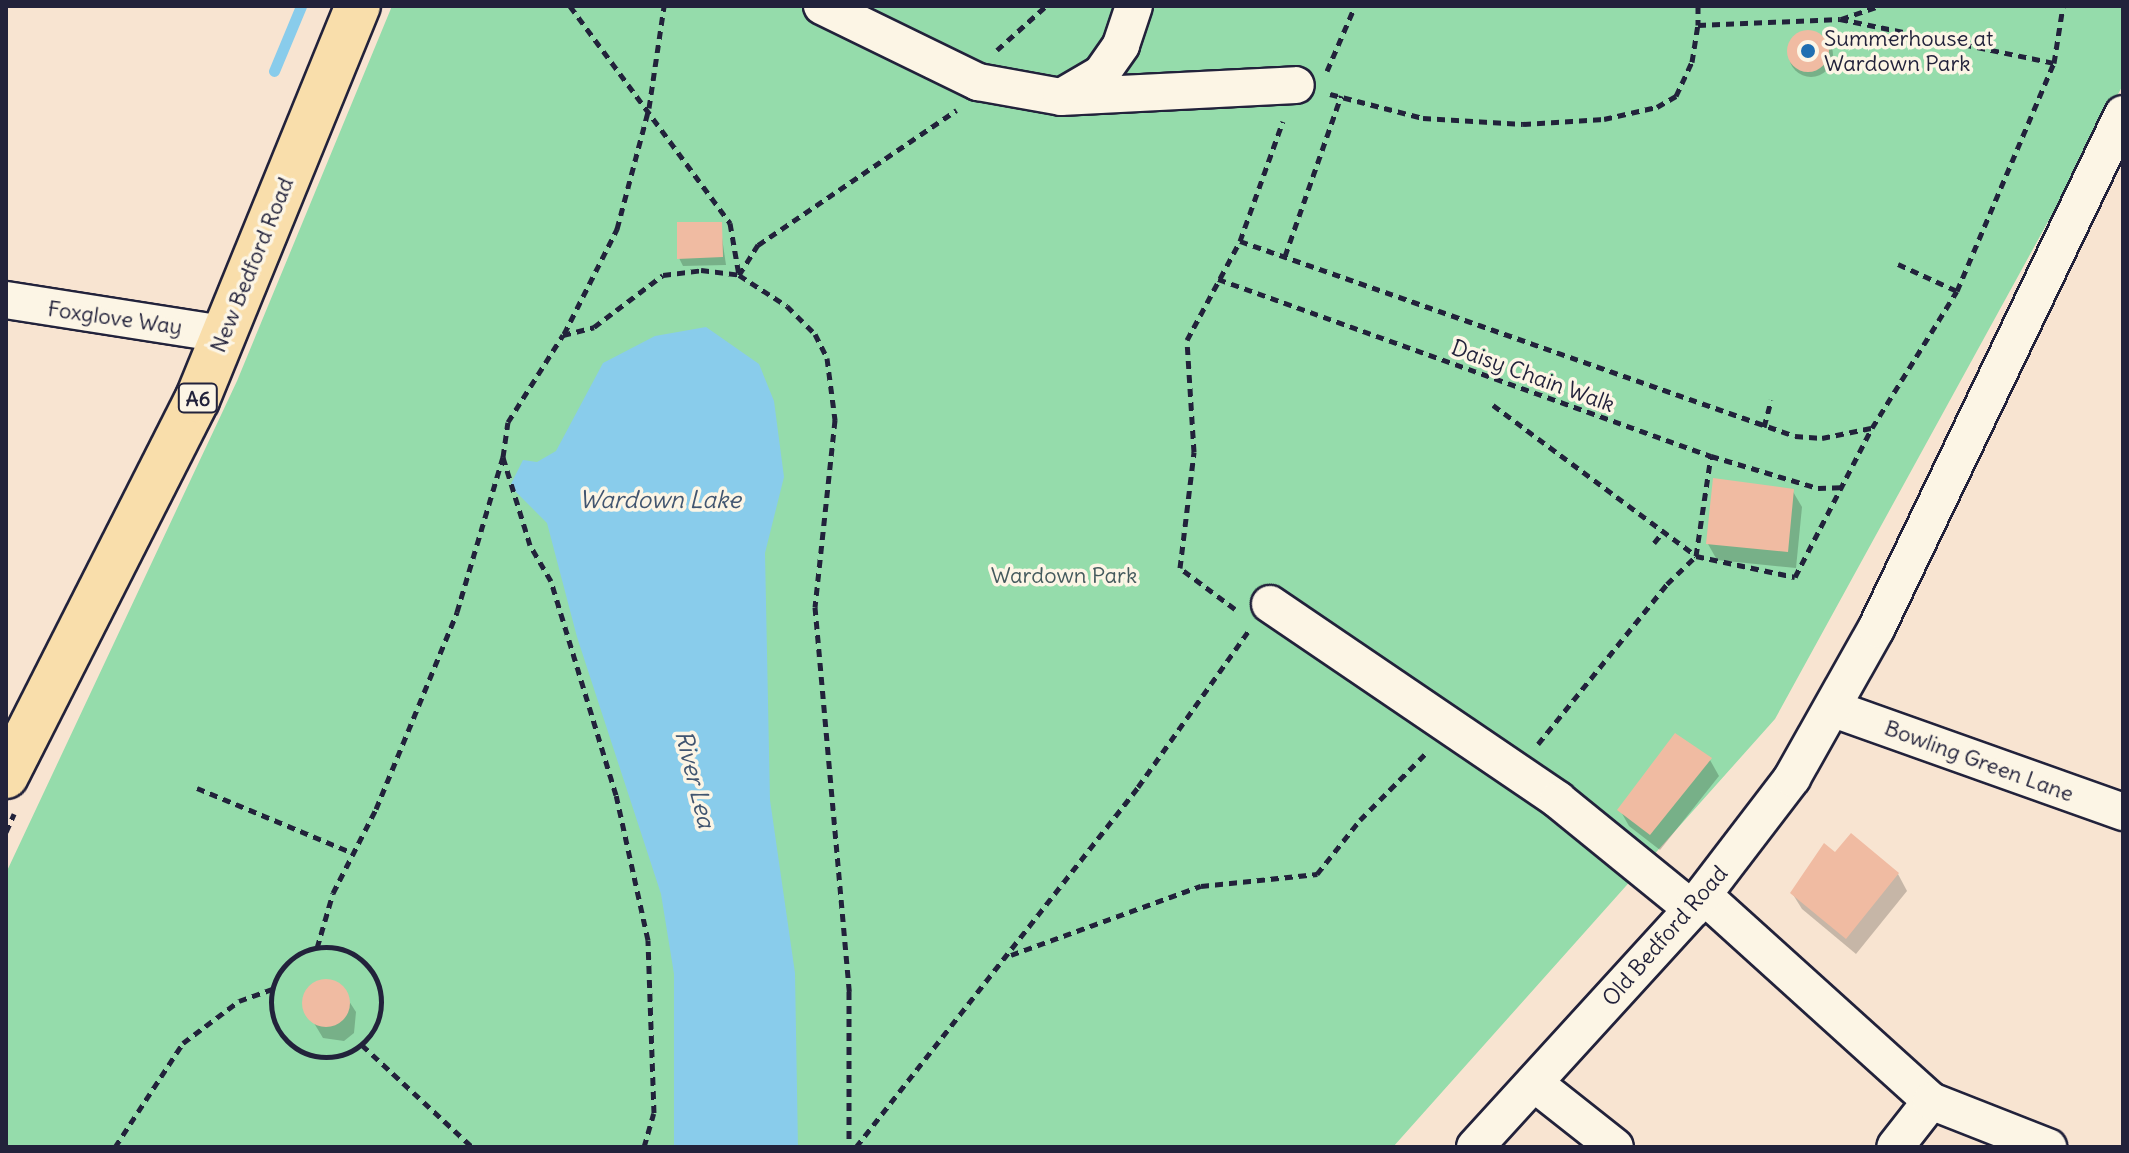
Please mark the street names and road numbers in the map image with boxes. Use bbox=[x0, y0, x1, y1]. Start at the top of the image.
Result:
street label: New Bedford Road bbox=[205, 174, 299, 356]
street label: Foxglove Way bbox=[46, 295, 184, 341]
street label: Daisy Chain Walk bbox=[1448, 334, 1618, 418]
road number: A6 bbox=[176, 382, 220, 414]
street label: Bowling Green Lane bbox=[1881, 715, 2077, 807]
street label: Old Bedford Road bbox=[1597, 861, 1733, 1011]

